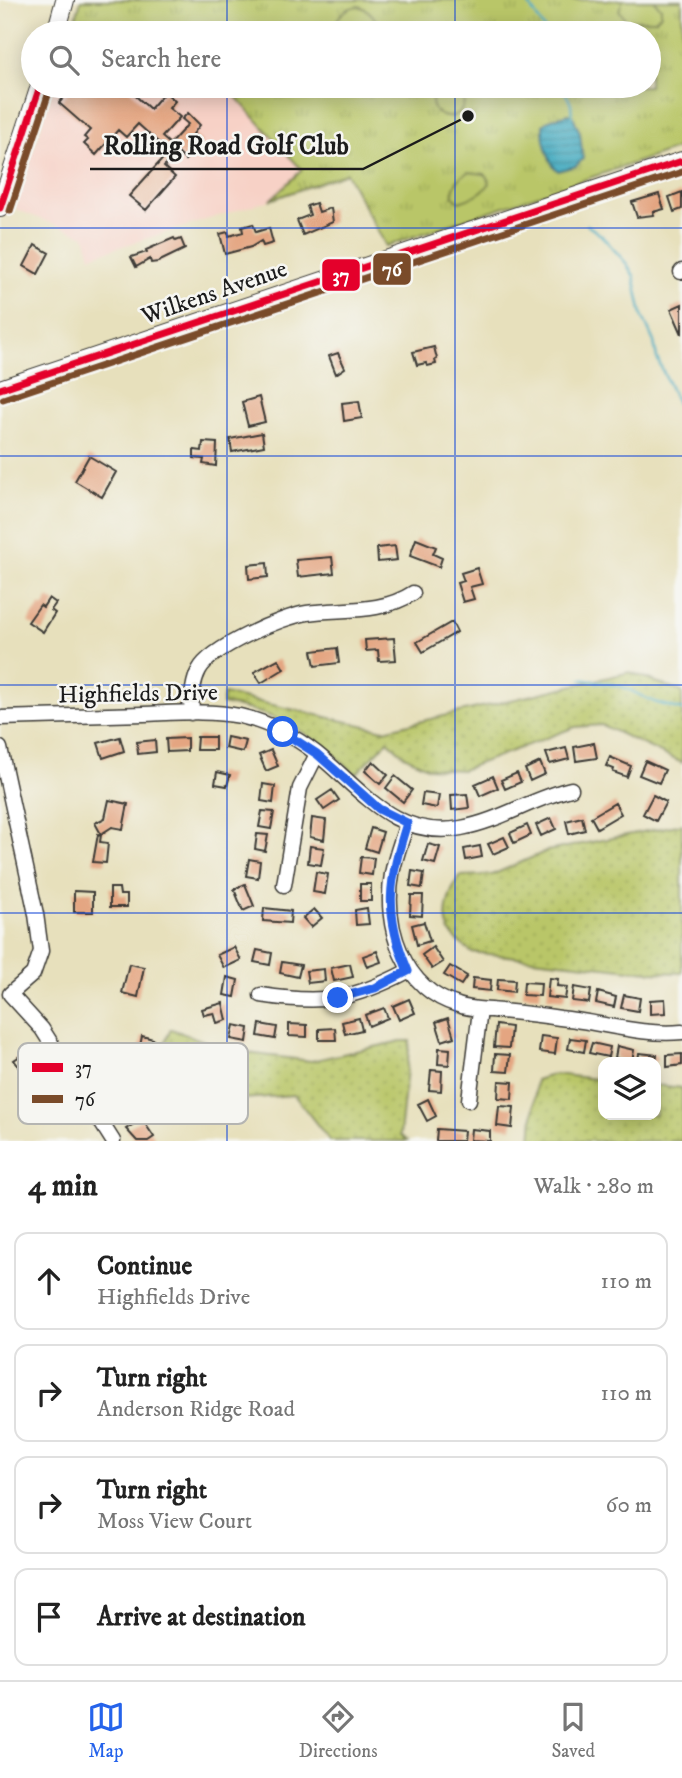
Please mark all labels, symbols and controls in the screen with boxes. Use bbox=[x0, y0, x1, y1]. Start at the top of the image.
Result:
search box bbox=[21, 21, 661, 98]
icon: search bbox=[45, 41, 83, 79]
text: Search here bbox=[101, 43, 221, 76]
callout: Rolling Road Golf Club bbox=[90, 122, 363, 169]
text: Rolling Road Golf Club bbox=[103, 130, 349, 163]
line badge: 76 bbox=[372, 252, 412, 286]
street label: Wilkens Avenue bbox=[137, 254, 291, 332]
line badge: 37 bbox=[321, 258, 361, 292]
text: 76 bbox=[382, 259, 403, 282]
text: 37 bbox=[332, 265, 350, 288]
street label: Highfields Drive bbox=[58, 678, 218, 710]
route start bbox=[267, 716, 298, 747]
route end bbox=[322, 982, 353, 1013]
legend bbox=[18, 1043, 248, 1124]
text: 37 bbox=[75, 1057, 92, 1080]
map controls bbox=[598, 1057, 661, 1120]
button: layers bbox=[598, 1057, 661, 1120]
text: 76 bbox=[75, 1089, 96, 1112]
text: 4 min bbox=[28, 1168, 98, 1205]
text: Walk · 280 m bbox=[533, 1172, 654, 1201]
text: Continue bbox=[97, 1250, 192, 1283]
icon: ahead bbox=[30, 1262, 68, 1300]
text: 110 m bbox=[601, 1267, 652, 1296]
text: Highfields Drive bbox=[97, 1283, 250, 1312]
text: Turn right bbox=[97, 1362, 207, 1395]
icon: right bbox=[30, 1374, 68, 1412]
text: 110 m bbox=[601, 1379, 652, 1408]
text: Anderson Ridge Road bbox=[97, 1395, 295, 1424]
text: Turn right bbox=[97, 1474, 207, 1507]
icon: right bbox=[30, 1486, 68, 1524]
text: 60 m bbox=[605, 1491, 652, 1520]
text: Moss View Court bbox=[97, 1507, 252, 1536]
icon: arrive bbox=[30, 1598, 68, 1636]
text: Arrive at destination bbox=[97, 1601, 306, 1634]
tab: Map bbox=[87, 1698, 125, 1763]
tab: Directions bbox=[299, 1698, 378, 1763]
tab: Saved bbox=[551, 1698, 595, 1763]

